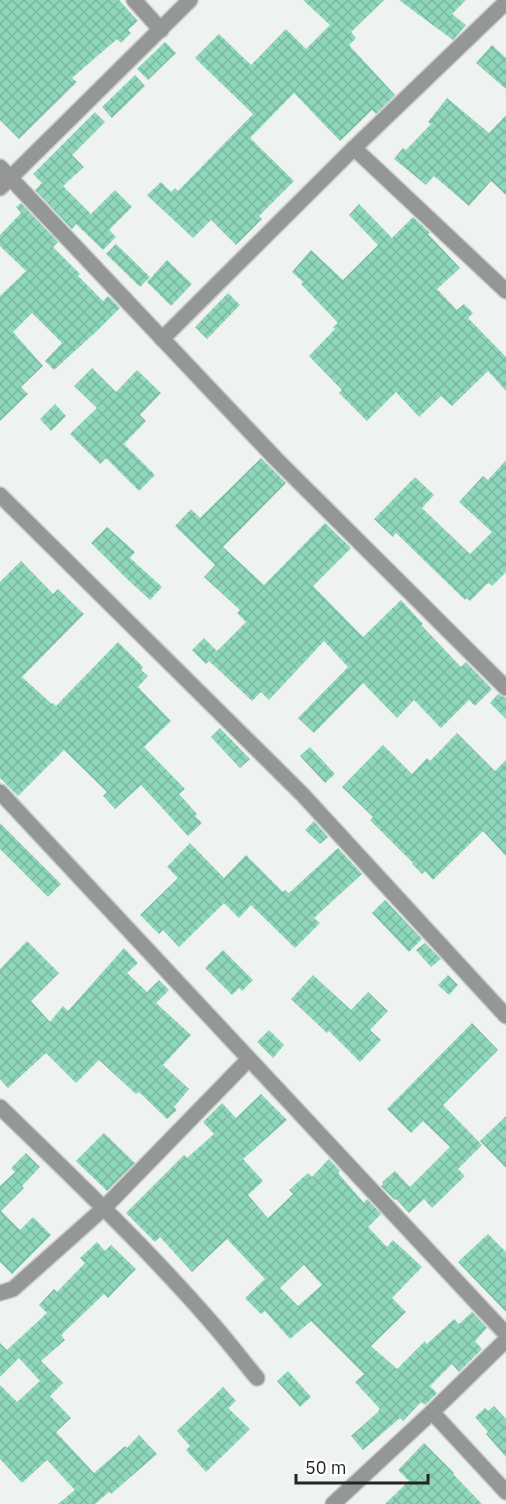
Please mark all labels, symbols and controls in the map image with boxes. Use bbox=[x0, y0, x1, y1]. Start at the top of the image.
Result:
scale bar bbox=[296, 1447, 428, 1485]
text: 50 m bbox=[305, 1456, 347, 1479]

